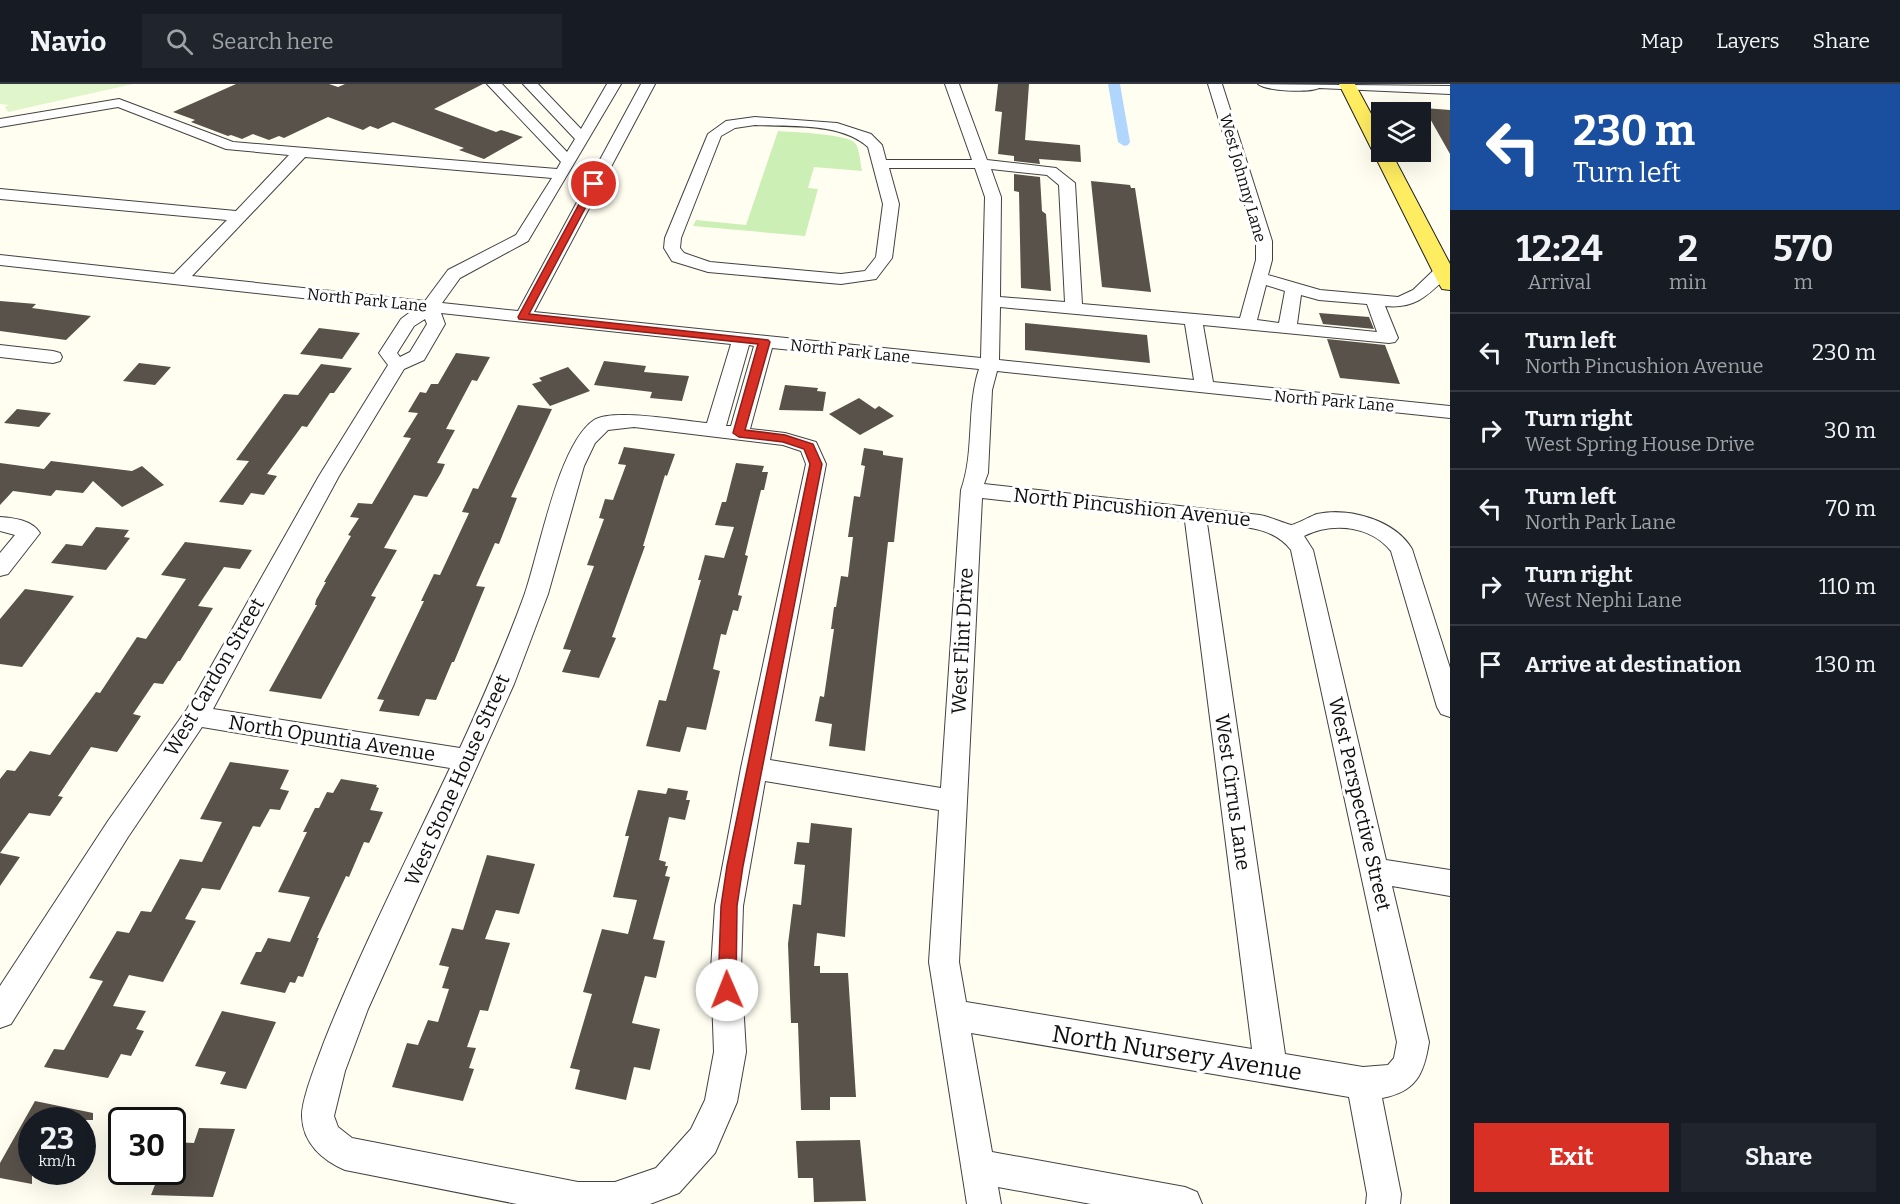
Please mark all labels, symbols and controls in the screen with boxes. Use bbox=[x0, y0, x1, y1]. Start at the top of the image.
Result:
search box bbox=[142, 14, 562, 68]
text: Navio bbox=[30, 25, 106, 58]
icon: search bbox=[163, 25, 196, 58]
text: Search here bbox=[211, 28, 334, 55]
text: Map bbox=[1641, 28, 1683, 54]
text: Layers bbox=[1716, 28, 1780, 54]
text: Share bbox=[1813, 28, 1870, 54]
map controls bbox=[1371, 102, 1431, 162]
button: layers bbox=[1371, 102, 1431, 162]
text: 230 m bbox=[1573, 106, 1695, 156]
icon: left bbox=[1474, 108, 1552, 186]
street label: West Johnny Lane bbox=[1216, 112, 1270, 244]
text: Turn left bbox=[1573, 157, 1681, 189]
pin bbox=[568, 158, 619, 209]
icon: arrive bbox=[577, 167, 610, 200]
text: 12:24 bbox=[1516, 227, 1603, 271]
text: 2 bbox=[1678, 227, 1698, 271]
text: 570 bbox=[1773, 227, 1834, 271]
text: Arrival bbox=[1528, 270, 1591, 294]
text: min bbox=[1669, 270, 1707, 294]
text: m bbox=[1794, 270, 1813, 294]
street label: North Park Lane bbox=[306, 284, 428, 316]
text: Turn left bbox=[1525, 327, 1617, 354]
street label: North Park Lane bbox=[789, 335, 911, 367]
icon: left bbox=[1474, 336, 1507, 369]
text: 230 m bbox=[1812, 339, 1876, 366]
text: North Pincushion Avenue bbox=[1525, 354, 1763, 378]
street label: North Park Lane bbox=[1273, 386, 1395, 416]
text: Turn right bbox=[1525, 405, 1633, 432]
icon: right bbox=[1474, 414, 1507, 447]
text: 30 m bbox=[1824, 417, 1876, 444]
text: West Spring House Drive bbox=[1525, 432, 1755, 456]
street label: North Pincushion Avenue bbox=[1012, 483, 1252, 531]
text: Turn left bbox=[1525, 483, 1617, 510]
icon: left bbox=[1474, 492, 1507, 525]
text: 70 m bbox=[1826, 495, 1876, 522]
text: North Park Lane bbox=[1525, 510, 1676, 534]
text: Turn right bbox=[1525, 561, 1633, 588]
street label: West Flint Drive bbox=[946, 567, 978, 715]
icon: right bbox=[1474, 570, 1507, 603]
text: 110 m bbox=[1819, 573, 1876, 600]
text: West Nephi Lane bbox=[1525, 588, 1682, 612]
street label: West Cardon Street bbox=[159, 593, 269, 761]
icon: arrive bbox=[1474, 648, 1507, 681]
text: Arrive at destination bbox=[1525, 651, 1741, 678]
text: 130 m bbox=[1815, 651, 1876, 678]
street label: West Stone House Street bbox=[399, 671, 515, 889]
street label: West Perspective Street bbox=[1324, 695, 1396, 913]
street label: North Opuntia Avenue bbox=[227, 710, 437, 766]
street label: West Cirrus Lane bbox=[1210, 712, 1256, 872]
position arrow bbox=[695, 958, 759, 1022]
street label: North Nursery Avenue bbox=[1050, 1019, 1304, 1087]
speed limit sign: 30 bbox=[108, 1107, 186, 1185]
text: 23 bbox=[40, 1121, 74, 1157]
button: Exit bbox=[1474, 1123, 1669, 1192]
button: Share bbox=[1681, 1123, 1876, 1192]
text: km/h bbox=[38, 1152, 76, 1170]

